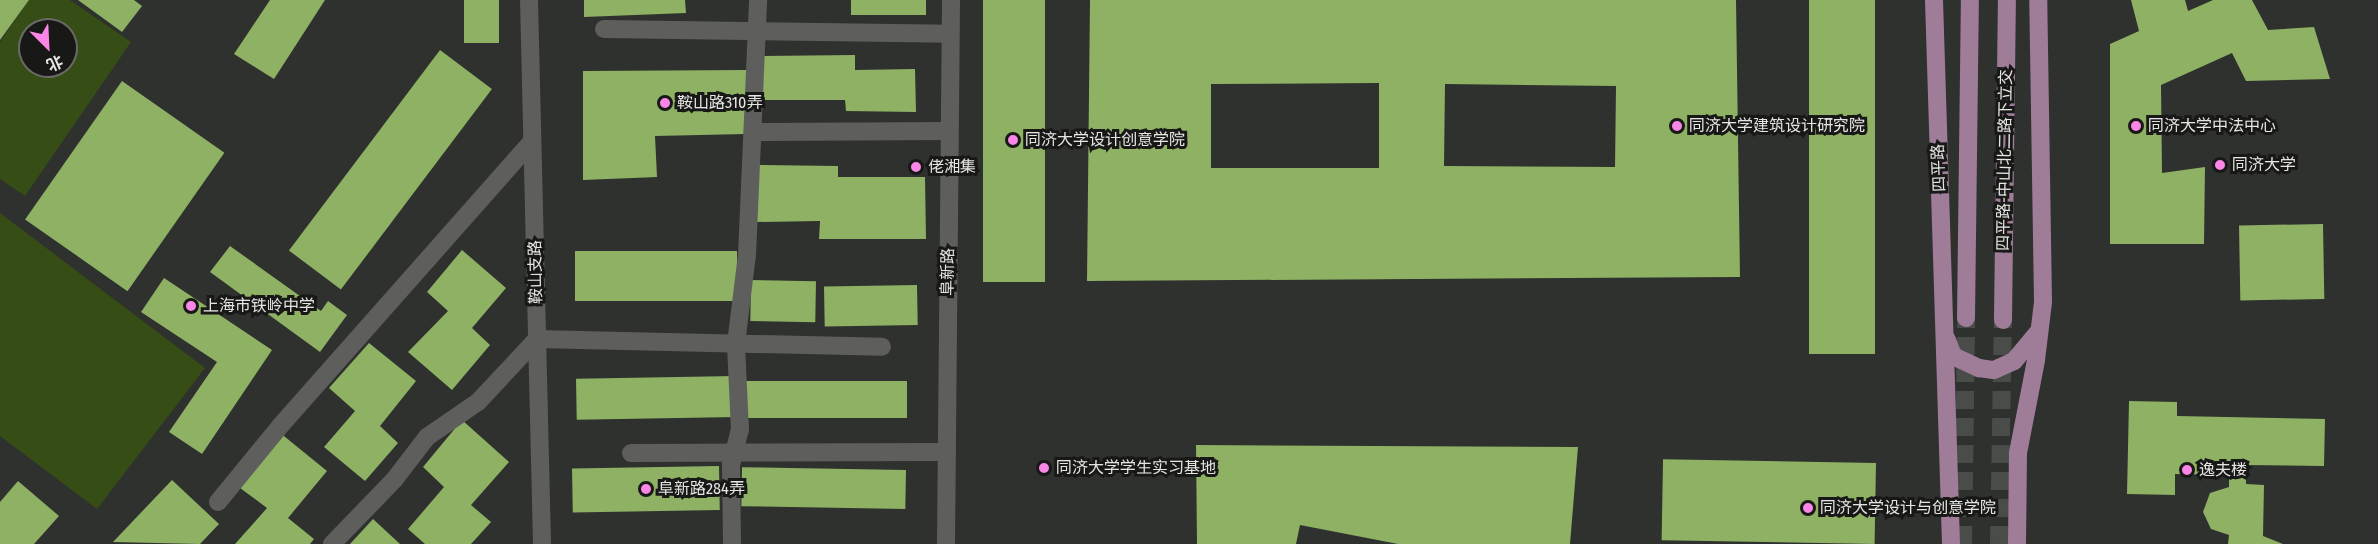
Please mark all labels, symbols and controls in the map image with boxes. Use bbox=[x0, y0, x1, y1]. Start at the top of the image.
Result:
north arrow bbox=[18, 18, 78, 78]
text: 北 bbox=[44, 51, 66, 75]
street label: 四平路-中山北二路下立交 bbox=[1994, 69, 2016, 251]
place label: 鞍山路310弄 bbox=[677, 93, 762, 113]
marker: 鞍山路310弄 bbox=[658, 96, 672, 110]
place label: 同济大学建筑设计研究院 bbox=[1689, 116, 1865, 136]
place label: 同济大学中法中心 bbox=[2148, 116, 2276, 136]
marker: 同济大学建筑设计研究院 bbox=[1670, 119, 1684, 133]
marker: 同济大学中法中心 bbox=[2129, 119, 2143, 133]
place label: 同济大学设计创意学院 bbox=[1025, 130, 1185, 150]
marker: 同济大学设计创意学院 bbox=[1006, 133, 1020, 147]
street label: 四平路 bbox=[1929, 144, 1949, 192]
place label: 同济大学 bbox=[2232, 155, 2296, 175]
place label: 佬湘集 bbox=[928, 157, 976, 177]
marker: 同济大学 bbox=[2213, 158, 2227, 172]
marker: 佬湘集 bbox=[909, 160, 923, 174]
street label: 鞍山支路 bbox=[526, 240, 546, 304]
street label: 阜新路 bbox=[938, 248, 958, 296]
place label: 上海市铁岭中学 bbox=[203, 296, 315, 316]
marker: 上海市铁岭中学 bbox=[184, 299, 198, 313]
place label: 同济大学学生实习基地 bbox=[1056, 458, 1216, 478]
place label: 逸夫楼 bbox=[2199, 460, 2247, 480]
marker: 同济大学学生实习基地 bbox=[1037, 461, 1051, 475]
marker: 逸夫楼 bbox=[2180, 463, 2194, 477]
place label: 阜新路284弄 bbox=[658, 479, 745, 499]
marker: 阜新路284弄 bbox=[639, 482, 653, 496]
place label: 同济大学设计与创意学院 bbox=[1820, 498, 1996, 518]
marker: 同济大学设计与创意学院 bbox=[1801, 501, 1815, 515]

